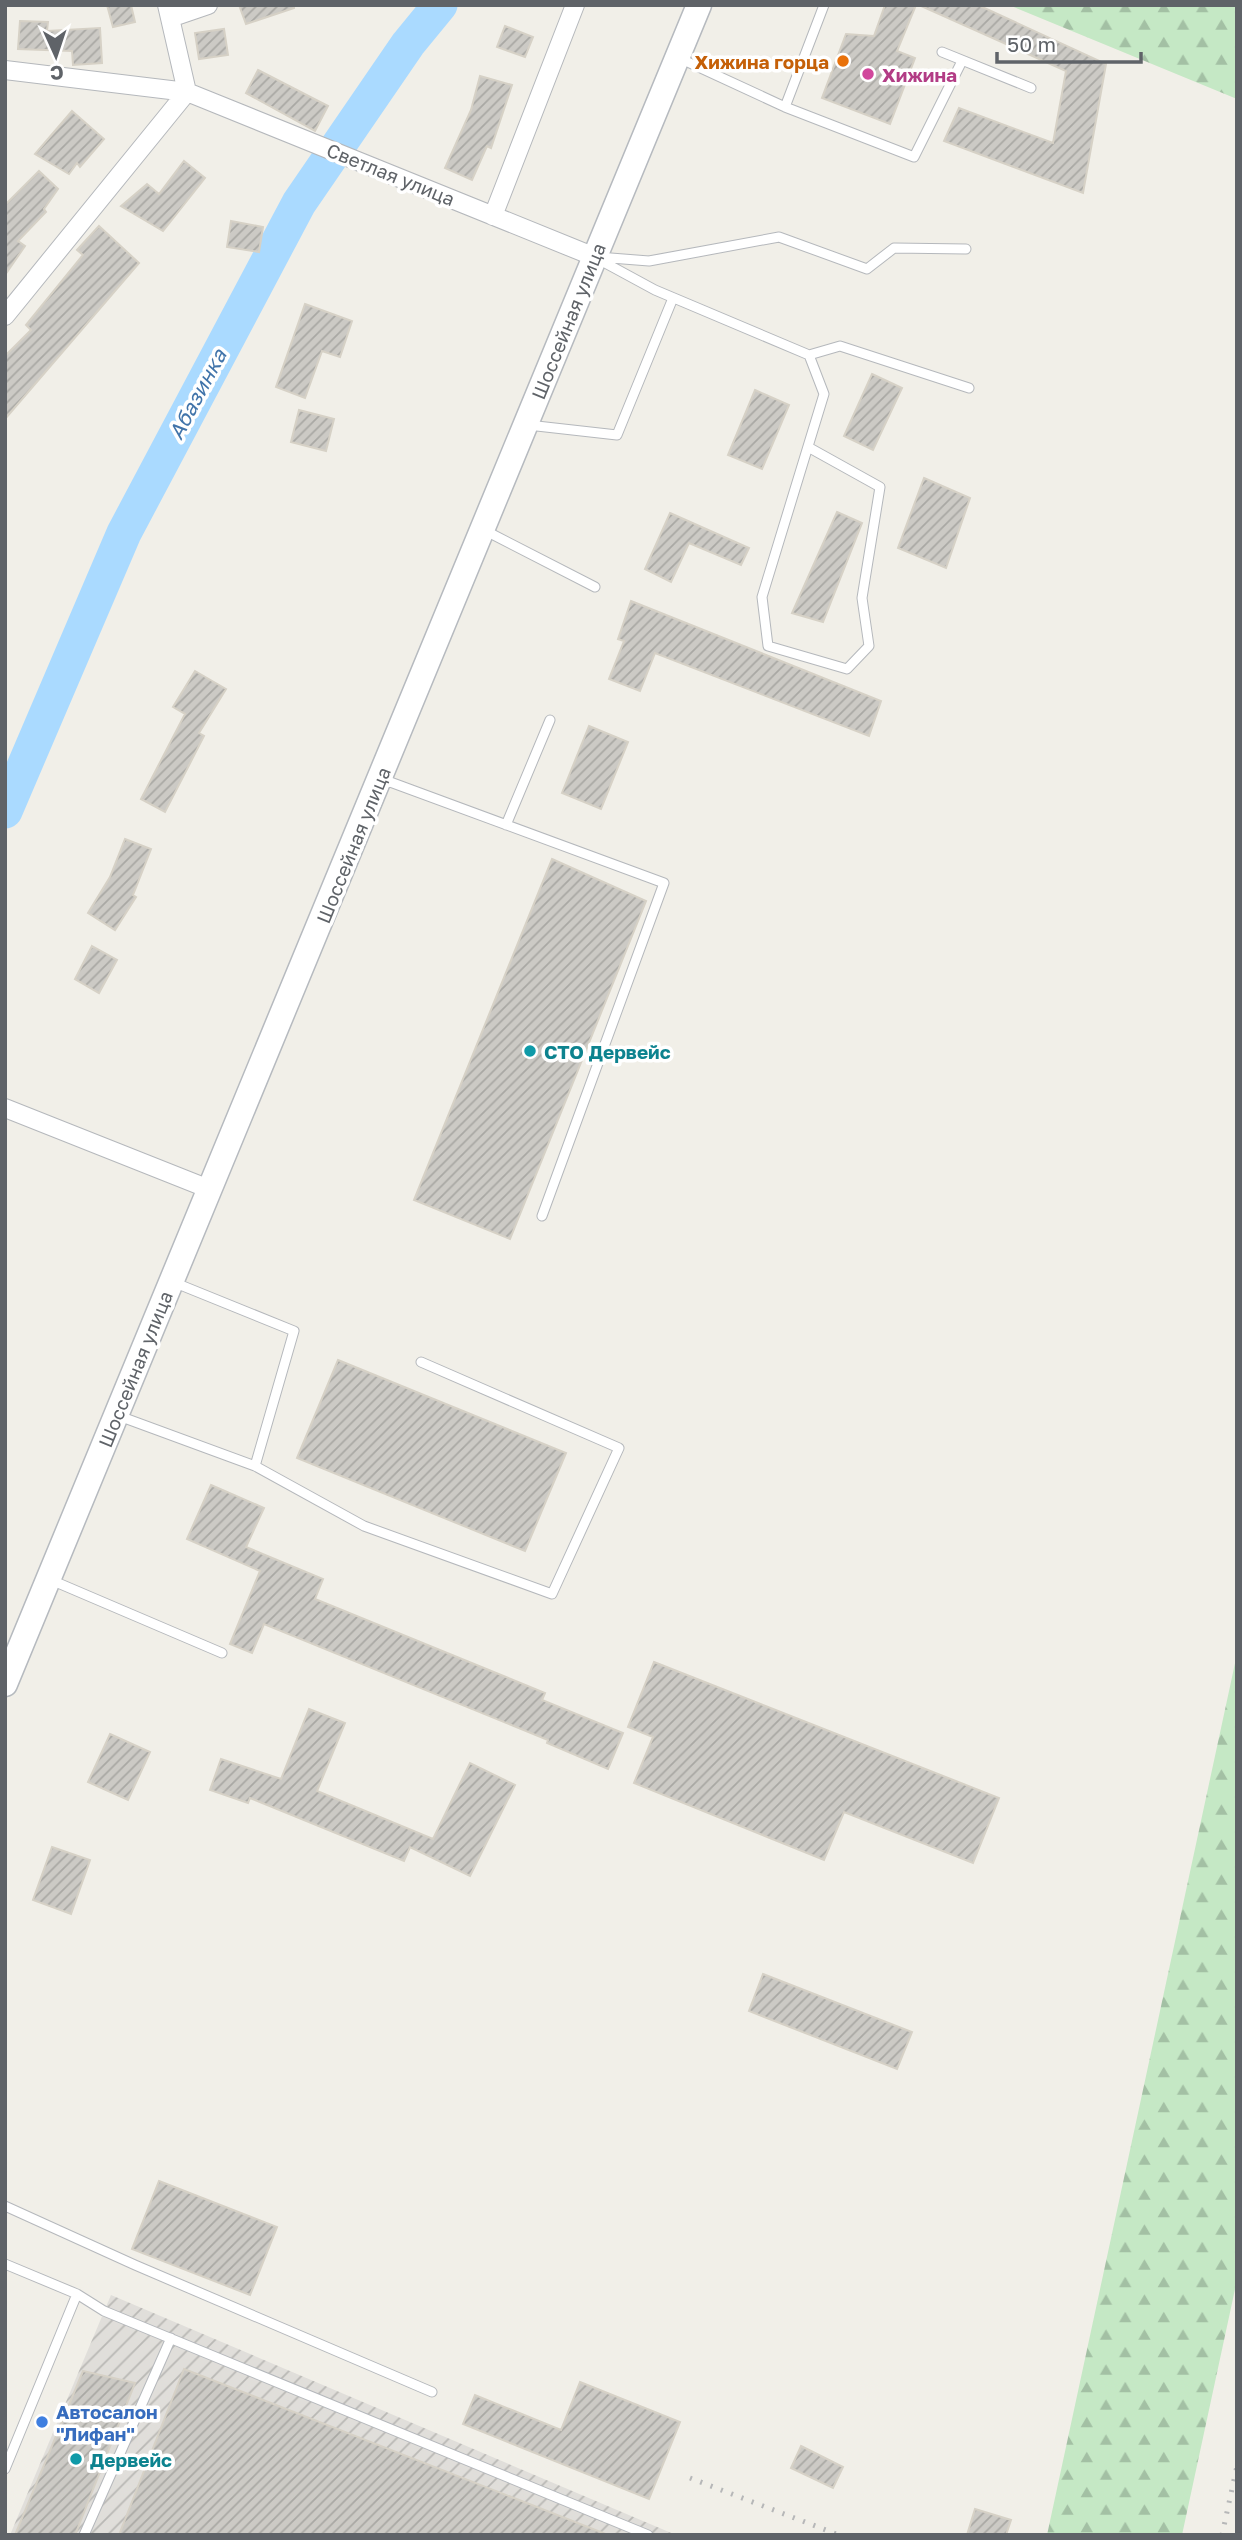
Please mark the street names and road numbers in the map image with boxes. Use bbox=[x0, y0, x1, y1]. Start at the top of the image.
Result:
street label: Светлая улица bbox=[324, 138, 458, 210]
street label: Шоссейная улица bbox=[526, 239, 610, 403]
street label: Шоссейная улица bbox=[311, 763, 395, 927]
street label: Шоссейная улица bbox=[93, 1287, 177, 1451]

